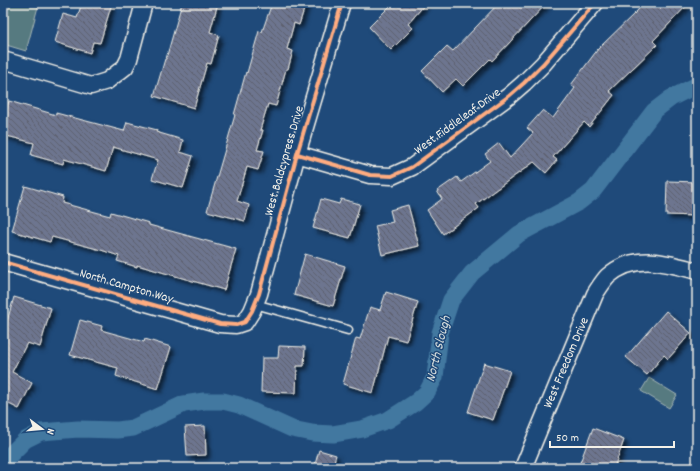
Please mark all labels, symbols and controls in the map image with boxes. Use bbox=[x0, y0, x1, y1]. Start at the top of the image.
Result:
street label: West Fiddleleaf Drive bbox=[411, 84, 506, 160]
street label: West Baldcypress Drive bbox=[260, 103, 310, 218]
street label: North Campton Way bbox=[77, 265, 176, 310]
water label: North Slough bbox=[421, 313, 457, 384]
street label: West Freedom Drive bbox=[539, 314, 595, 412]
north arrow bbox=[22, 409, 62, 449]
scale bar bbox=[550, 423, 674, 449]
text: N bbox=[41, 426, 58, 437]
text: 50 m bbox=[556, 430, 579, 447]

